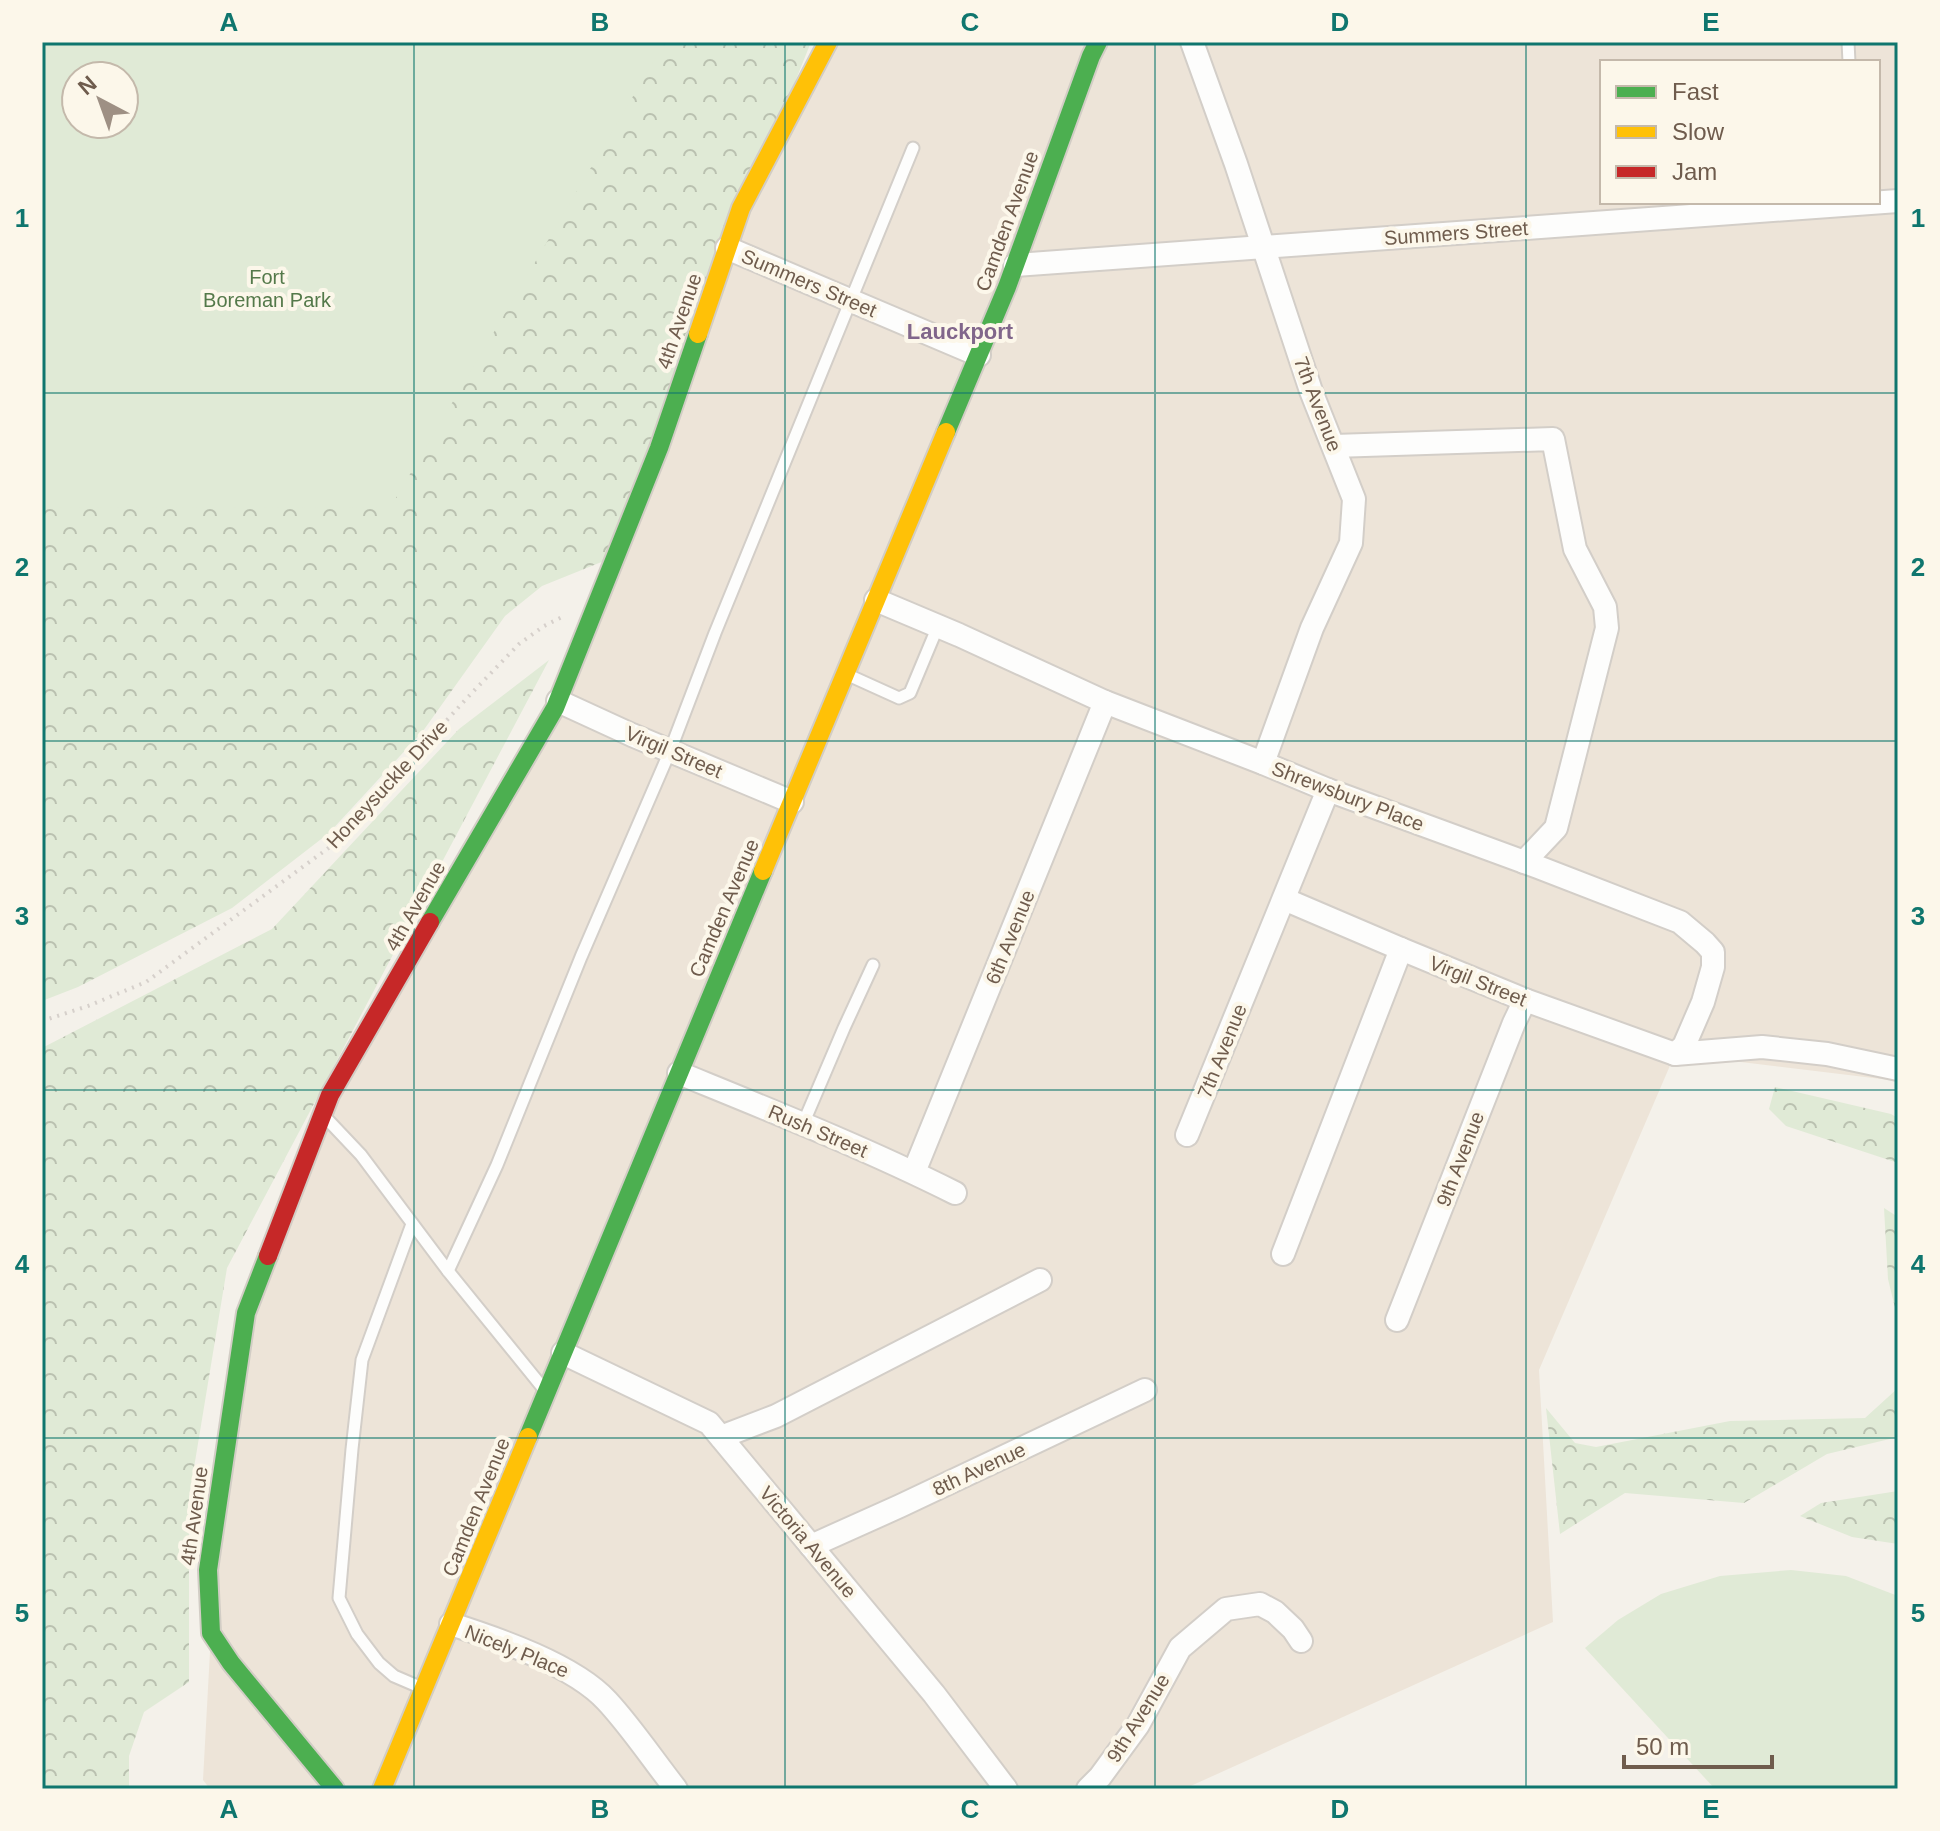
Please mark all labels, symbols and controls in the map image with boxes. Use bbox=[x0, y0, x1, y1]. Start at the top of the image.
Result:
text: A bbox=[220, 7, 239, 37]
text: B bbox=[591, 7, 609, 37]
text: C bbox=[961, 7, 980, 37]
text: D bbox=[1331, 7, 1349, 37]
text: E bbox=[1702, 7, 1720, 37]
north arrow bbox=[60, 60, 140, 140]
legend bbox=[1600, 60, 1880, 204]
text: N bbox=[73, 71, 101, 100]
text: Fast bbox=[1672, 78, 1719, 105]
text: Slow bbox=[1672, 118, 1725, 145]
street label: Camden Avenue bbox=[971, 148, 1043, 294]
text: Jam bbox=[1672, 158, 1717, 185]
text: 1 bbox=[15, 203, 29, 233]
text: 1 bbox=[1911, 203, 1925, 233]
street label: Summers Street bbox=[1383, 217, 1529, 249]
street label: Summers Street bbox=[738, 245, 880, 322]
park label: Fort Boreman Park bbox=[203, 266, 332, 311]
street label: 4th Avenue bbox=[652, 270, 706, 372]
district label: Lauckport bbox=[907, 319, 1014, 344]
street label: 7th Avenue bbox=[1290, 354, 1346, 454]
text: 2 bbox=[15, 552, 29, 582]
text: 2 bbox=[1911, 552, 1925, 582]
street label: Honeysuckle Drive bbox=[322, 716, 452, 852]
street label: Virgil Street bbox=[622, 722, 726, 782]
street label: Shrewsbury Place bbox=[1269, 757, 1427, 835]
street label: Camden Avenue bbox=[685, 836, 763, 980]
street label: 4th Avenue bbox=[381, 857, 449, 955]
street label: 6th Avenue bbox=[981, 887, 1039, 987]
text: 3 bbox=[15, 901, 29, 931]
text: 3 bbox=[1911, 901, 1925, 931]
street label: Virgil Street bbox=[1426, 952, 1530, 1011]
street label: 7th Avenue bbox=[1193, 1001, 1251, 1101]
street label: Rush Street bbox=[765, 1100, 871, 1162]
street label: 9th Avenue bbox=[1432, 1109, 1488, 1209]
text: 4 bbox=[15, 1249, 30, 1279]
text: 4 bbox=[1911, 1249, 1926, 1279]
street label: Camden Avenue bbox=[438, 1434, 514, 1580]
street label: 8th Avenue bbox=[929, 1438, 1029, 1500]
street label: 4th Avenue bbox=[176, 1465, 212, 1567]
street label: Victoria Avenue bbox=[755, 1482, 861, 1602]
text: 5 bbox=[15, 1598, 29, 1628]
text: 5 bbox=[1911, 1598, 1925, 1628]
street label: Nicely Place bbox=[462, 1620, 572, 1682]
street label: 9th Avenue bbox=[1102, 1670, 1174, 1766]
scale bar bbox=[1624, 1719, 1772, 1769]
text: 50 m bbox=[1636, 1733, 1689, 1760]
text: A bbox=[220, 1794, 239, 1824]
text: B bbox=[591, 1794, 609, 1824]
text: C bbox=[961, 1794, 980, 1824]
text: D bbox=[1331, 1794, 1349, 1824]
text: E bbox=[1702, 1794, 1720, 1824]

